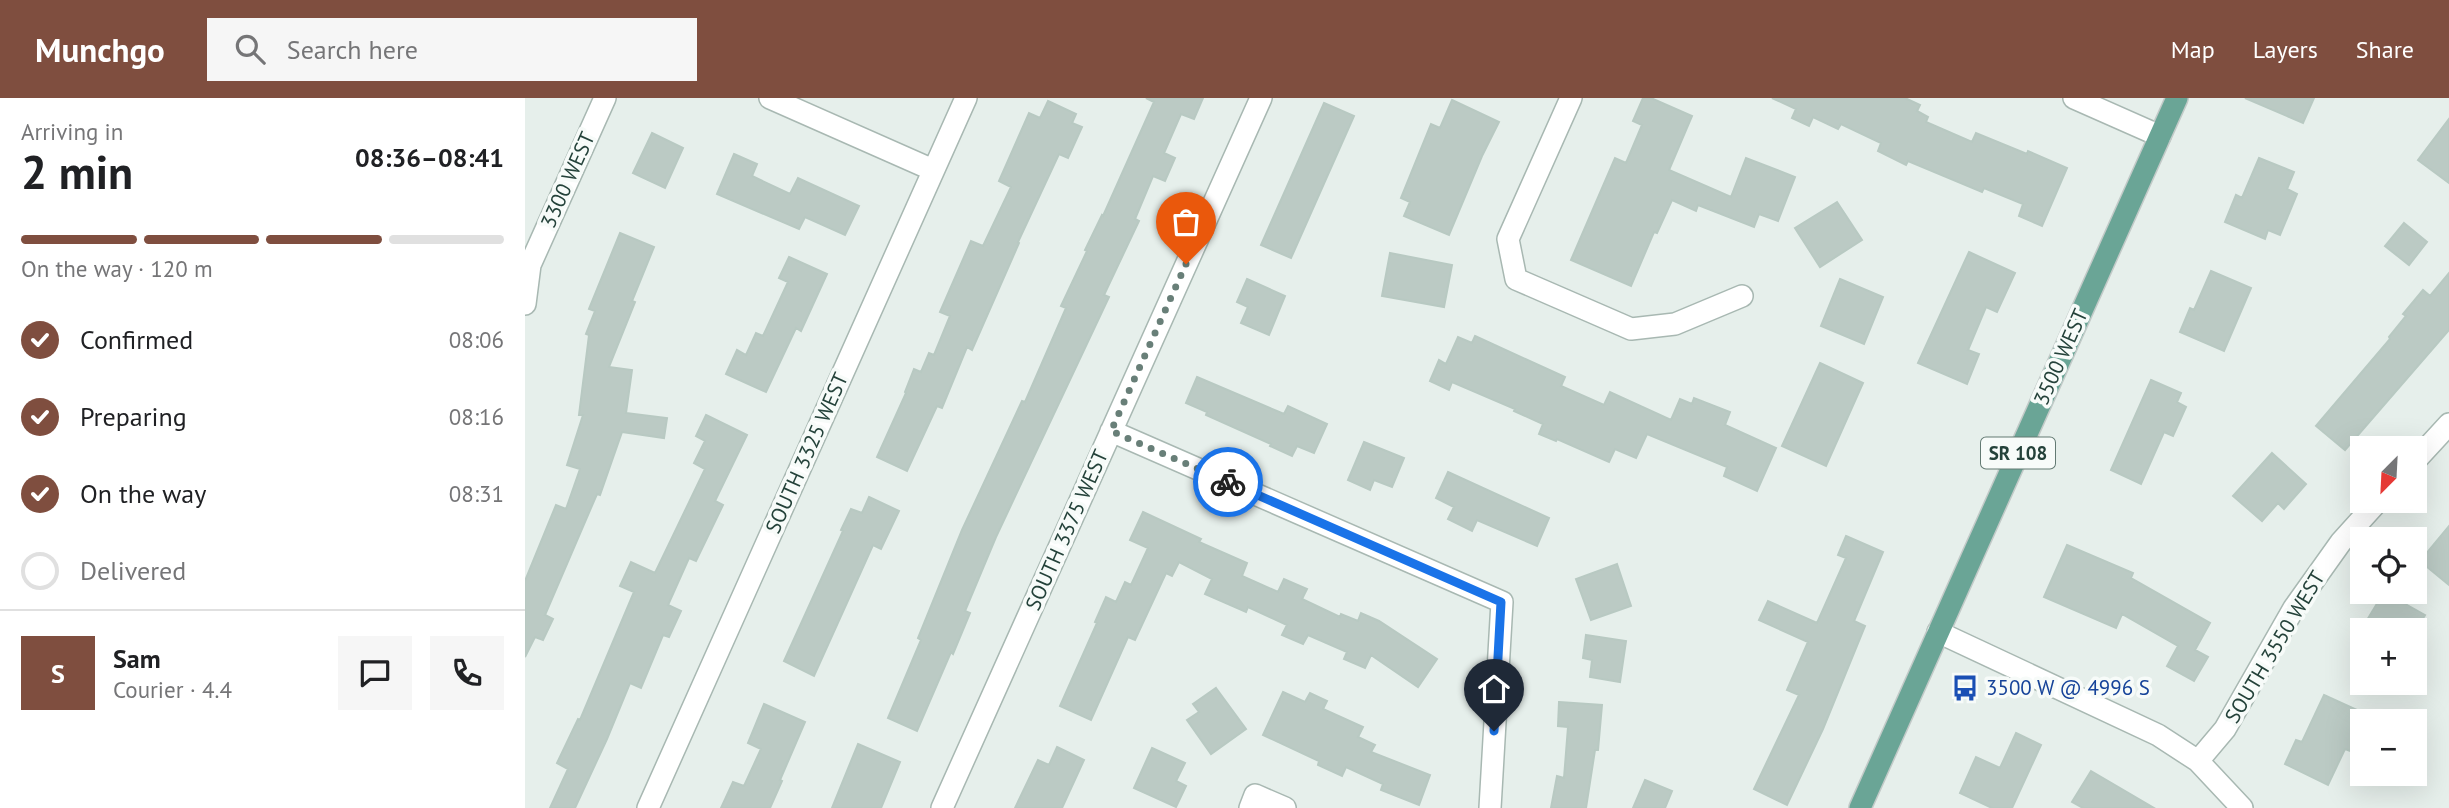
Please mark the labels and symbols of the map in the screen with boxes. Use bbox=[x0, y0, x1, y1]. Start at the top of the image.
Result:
street label: 3300 WEST bbox=[534, 127, 601, 232]
pin bbox=[1156, 192, 1216, 264]
street label: 3500 WEST bbox=[2027, 304, 2094, 409]
street label: SOUTH 3325 WEST bbox=[759, 368, 854, 537]
north arrow bbox=[2350, 436, 2427, 513]
road number: SR 108 bbox=[1981, 438, 2055, 468]
street label: SOUTH 3375 WEST bbox=[1019, 445, 1114, 614]
courier bbox=[1193, 447, 1263, 517]
street label: SOUTH 3550 WEST bbox=[2218, 565, 2331, 728]
pin bbox=[1464, 659, 1524, 731]
bus stop icon: 3500 W @ 4996 S bbox=[1950, 673, 1980, 703]
place label: 3500 W @ 4996 S bbox=[1986, 674, 2150, 701]

